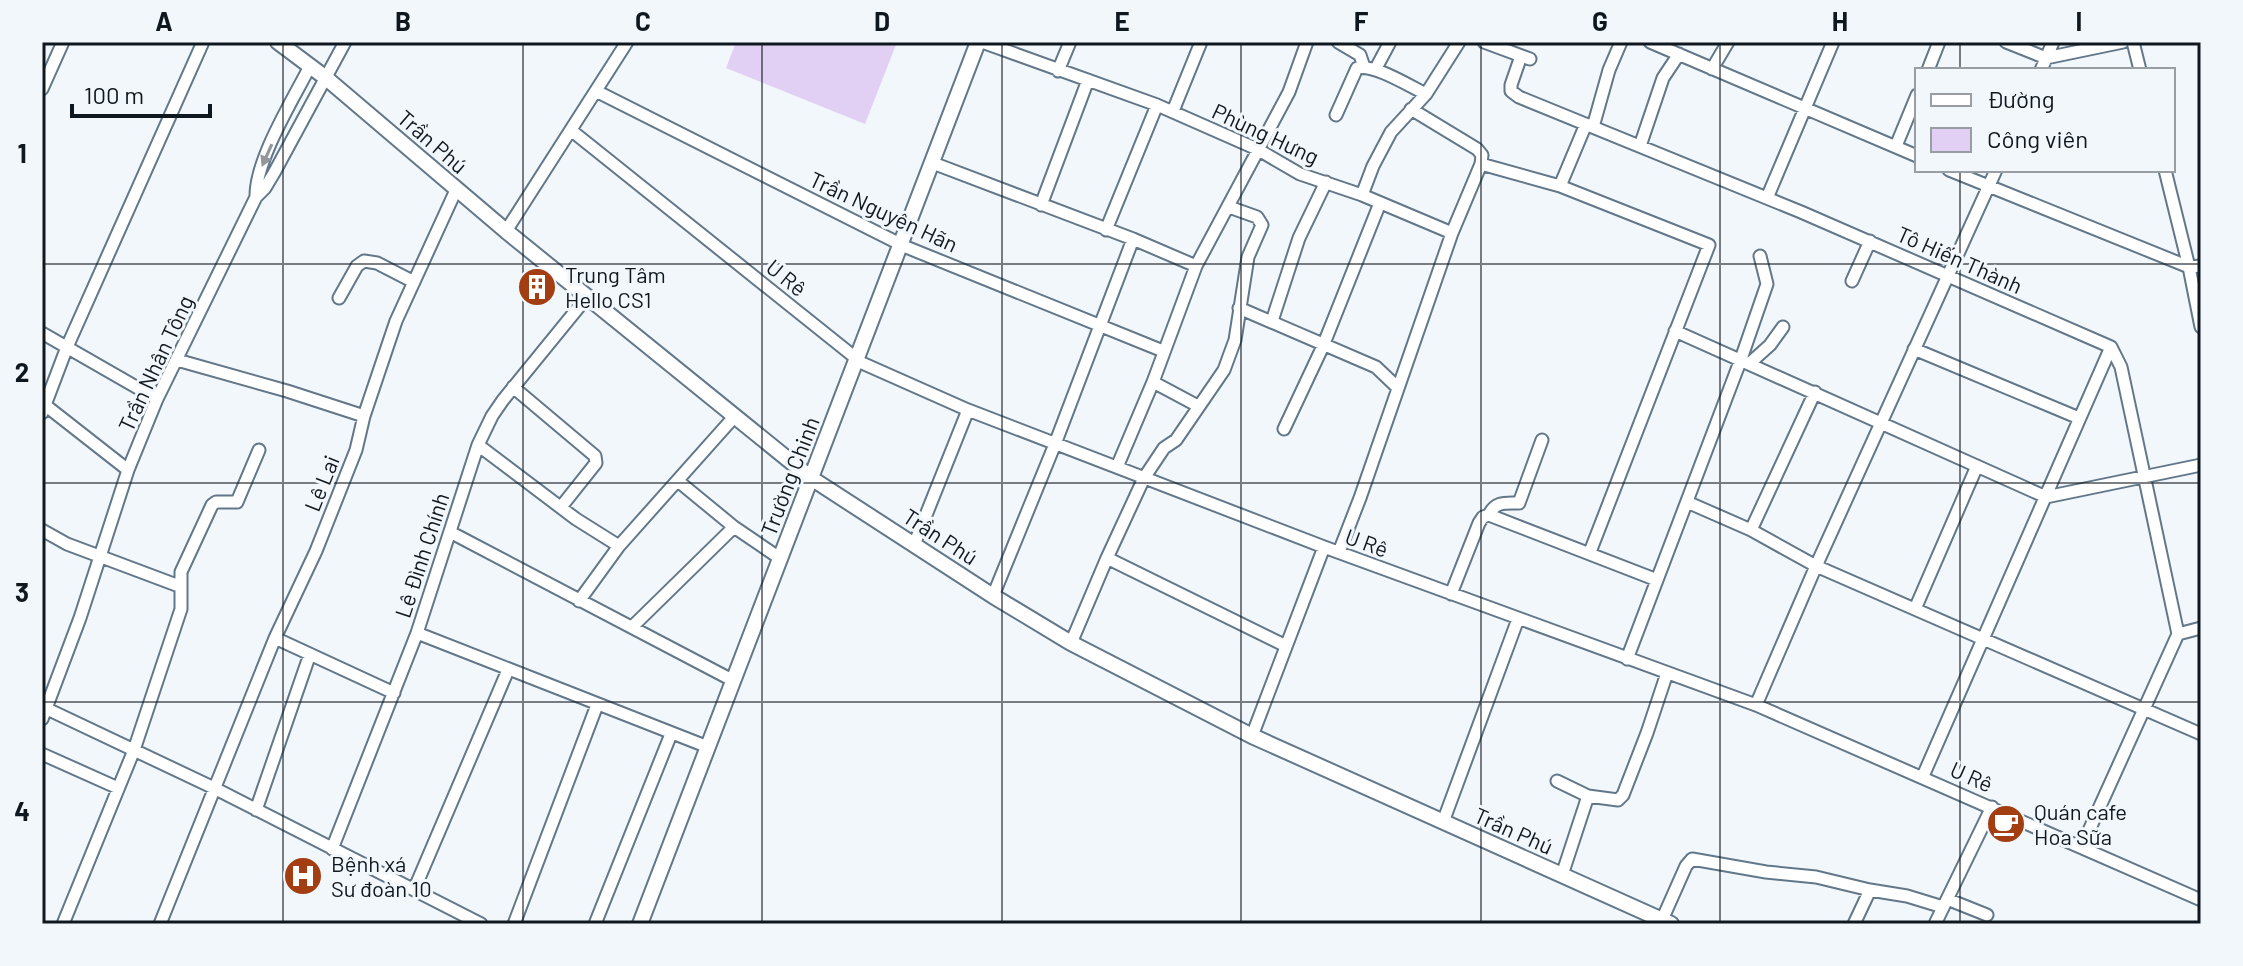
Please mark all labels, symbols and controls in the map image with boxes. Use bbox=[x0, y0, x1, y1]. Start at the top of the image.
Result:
text: A bbox=[155, 5, 173, 36]
text: B bbox=[395, 5, 411, 36]
text: C bbox=[635, 5, 651, 36]
text: D bbox=[874, 5, 890, 36]
text: E bbox=[1114, 5, 1130, 36]
text: F bbox=[1354, 5, 1369, 36]
text: G bbox=[1592, 5, 1608, 36]
text: H bbox=[1832, 5, 1848, 36]
text: I bbox=[2076, 5, 2082, 36]
scale bar bbox=[72, 68, 210, 118]
legend bbox=[1915, 68, 2175, 172]
text: 100 m bbox=[84, 80, 144, 109]
text: Đường bbox=[1987, 84, 2055, 113]
street label: Phùng Hưng bbox=[1209, 97, 1323, 169]
street label: Trần Phú bbox=[393, 104, 473, 178]
text: Công viên bbox=[1987, 124, 2088, 153]
text: 1 bbox=[17, 137, 27, 168]
one-way arrow bbox=[260, 144, 273, 167]
street label: Trần Nguyên Hãn bbox=[806, 165, 962, 257]
street label: Tô Hiến Thành bbox=[1893, 220, 2027, 298]
street label: U Rê bbox=[762, 253, 812, 301]
place label: Trung Tâm Hello CS1 bbox=[565, 261, 666, 312]
building icon: Trung Tâm Hello CS1 bbox=[516, 266, 558, 308]
street label: Trần Nhân Tông bbox=[112, 291, 198, 435]
text: 2 bbox=[15, 356, 29, 387]
street label: Trường Chinh bbox=[754, 413, 824, 539]
street label: Lê Lai bbox=[298, 451, 344, 515]
street label: Lê Đình Chính bbox=[389, 489, 453, 621]
street label: Trần Phú bbox=[899, 502, 983, 570]
street label: U Rê bbox=[1342, 522, 1392, 562]
text: 3 bbox=[15, 576, 29, 607]
street label: U Rê bbox=[1947, 755, 1997, 797]
text: 4 bbox=[14, 795, 30, 826]
place label: Quán cafe Hoa Sữa bbox=[2034, 798, 2127, 849]
street label: Trần Phú bbox=[1471, 801, 1557, 859]
cafe icon: Quán cafe Hoa Sữa bbox=[1985, 803, 2027, 845]
place label: Bệnh xá Sư đoàn 10 bbox=[331, 850, 432, 901]
hospital icon: Bệnh xá Sư đoàn 10 bbox=[282, 855, 324, 897]

